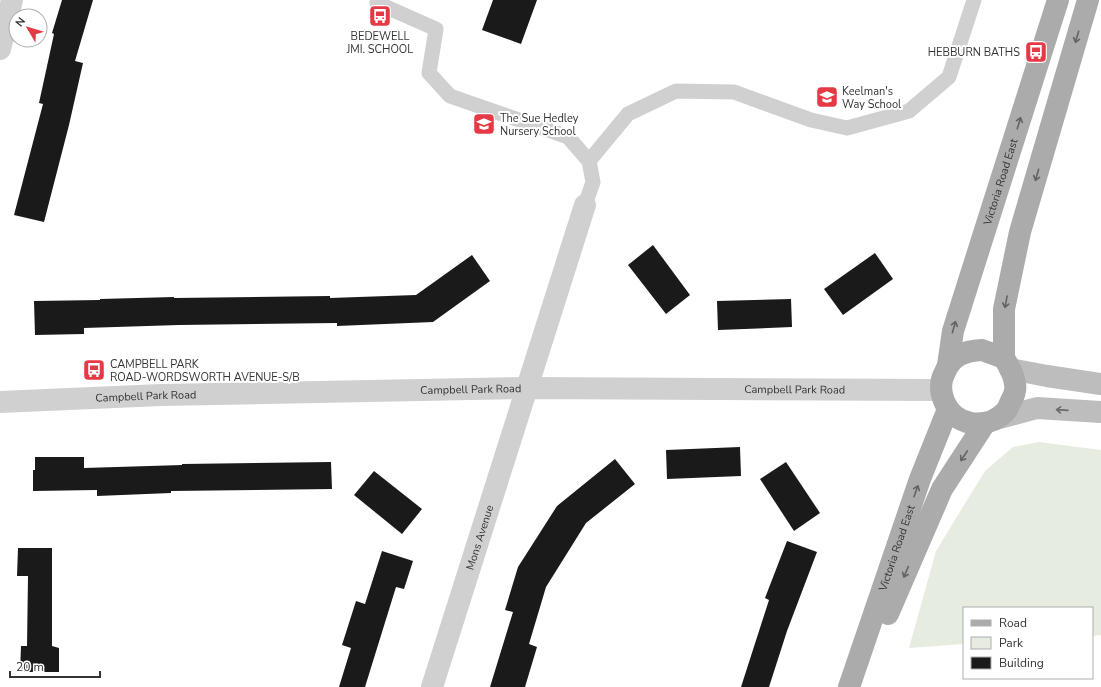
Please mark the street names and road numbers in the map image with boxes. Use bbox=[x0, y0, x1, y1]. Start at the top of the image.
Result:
street label: Victoria Road East bbox=[980, 136, 1022, 228]
street label: Campbell Park Road bbox=[420, 381, 521, 398]
street label: Campbell Park Road bbox=[744, 382, 845, 398]
street label: Campbell Park Road bbox=[95, 387, 197, 406]
street label: Mons Avenue bbox=[463, 503, 497, 572]
street label: Victoria Road East bbox=[875, 503, 919, 594]

